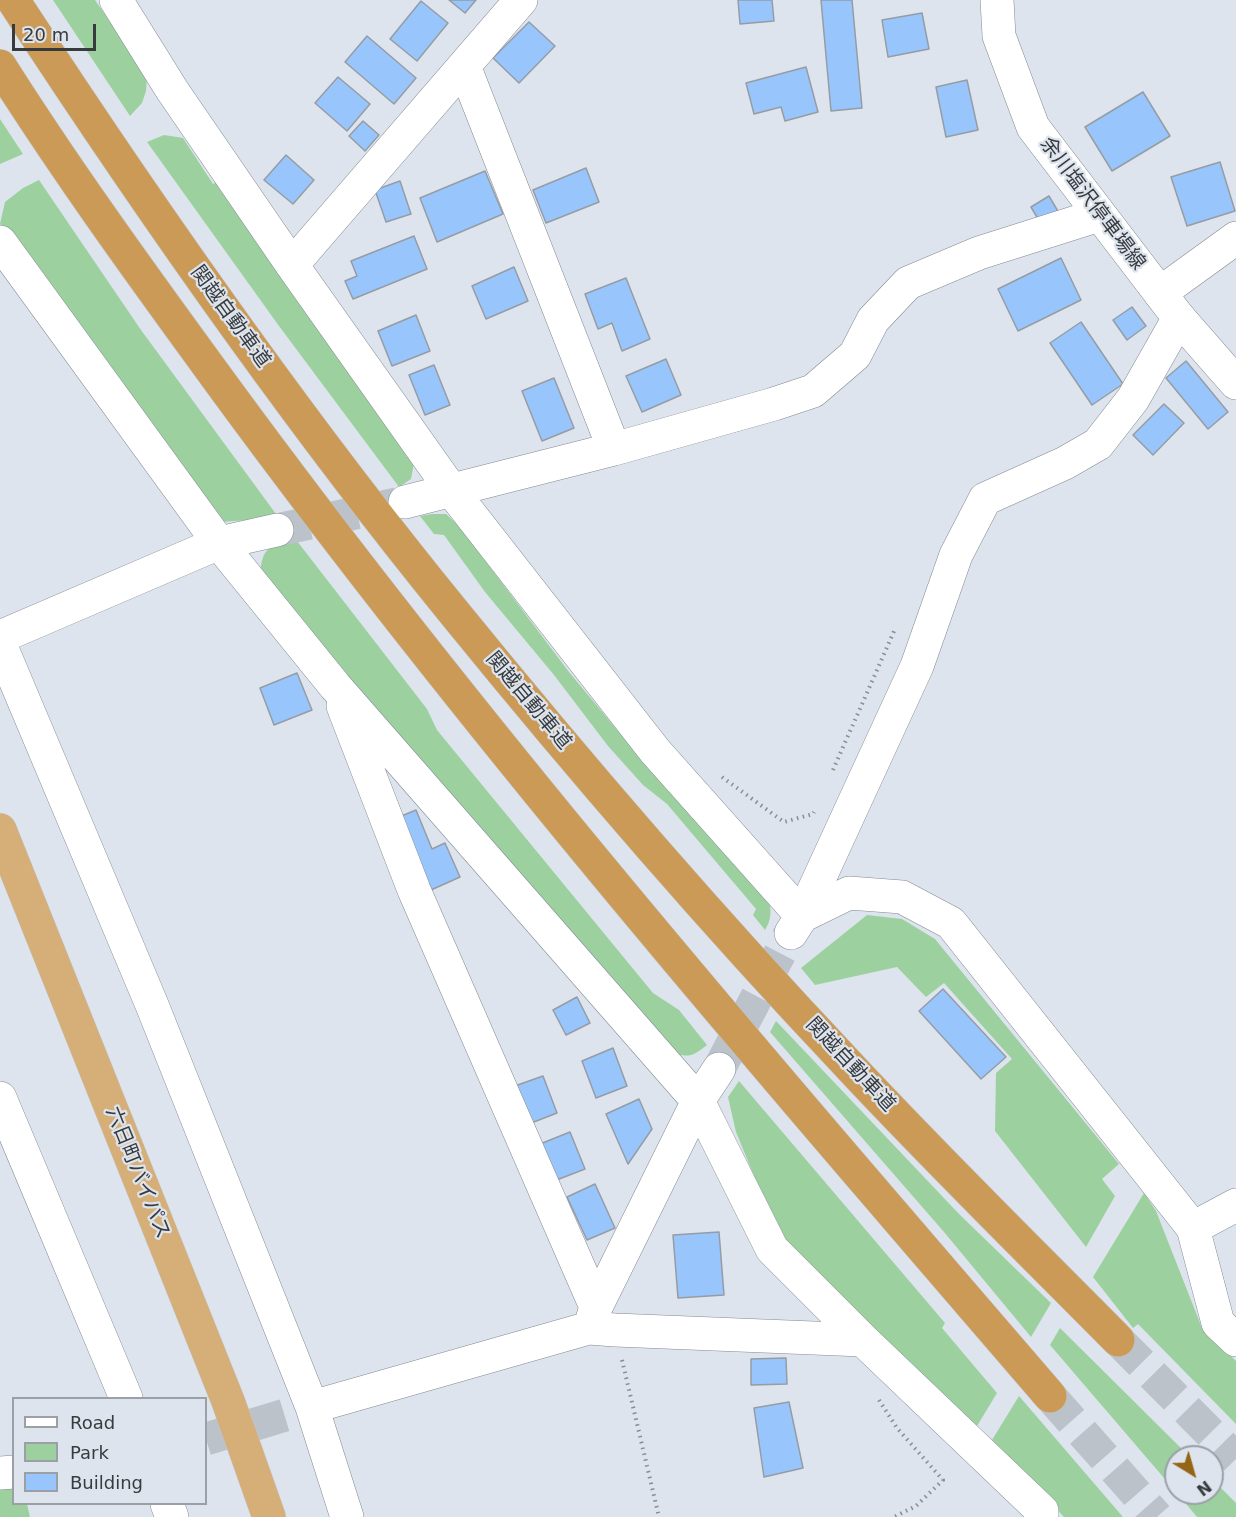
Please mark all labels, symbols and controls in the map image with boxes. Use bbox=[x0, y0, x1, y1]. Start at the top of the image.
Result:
scale bar bbox=[15, 12, 99, 50]
text: 20 m bbox=[23, 24, 69, 45]
street label: 余川塩沢停車場線 bbox=[1034, 133, 1150, 275]
street label: 関越自動車道 bbox=[185, 261, 275, 373]
street label: 関越自動車道 bbox=[480, 647, 576, 755]
street label: 関越自動車道 bbox=[800, 1013, 900, 1117]
street label: 六日町バイパス bbox=[100, 1104, 174, 1242]
legend bbox=[12, 1397, 207, 1505]
text: Road bbox=[70, 1412, 115, 1433]
text: Park bbox=[70, 1442, 109, 1463]
north arrow bbox=[1164, 1445, 1224, 1505]
text: Building bbox=[70, 1472, 143, 1493]
text: N bbox=[1193, 1477, 1215, 1500]

